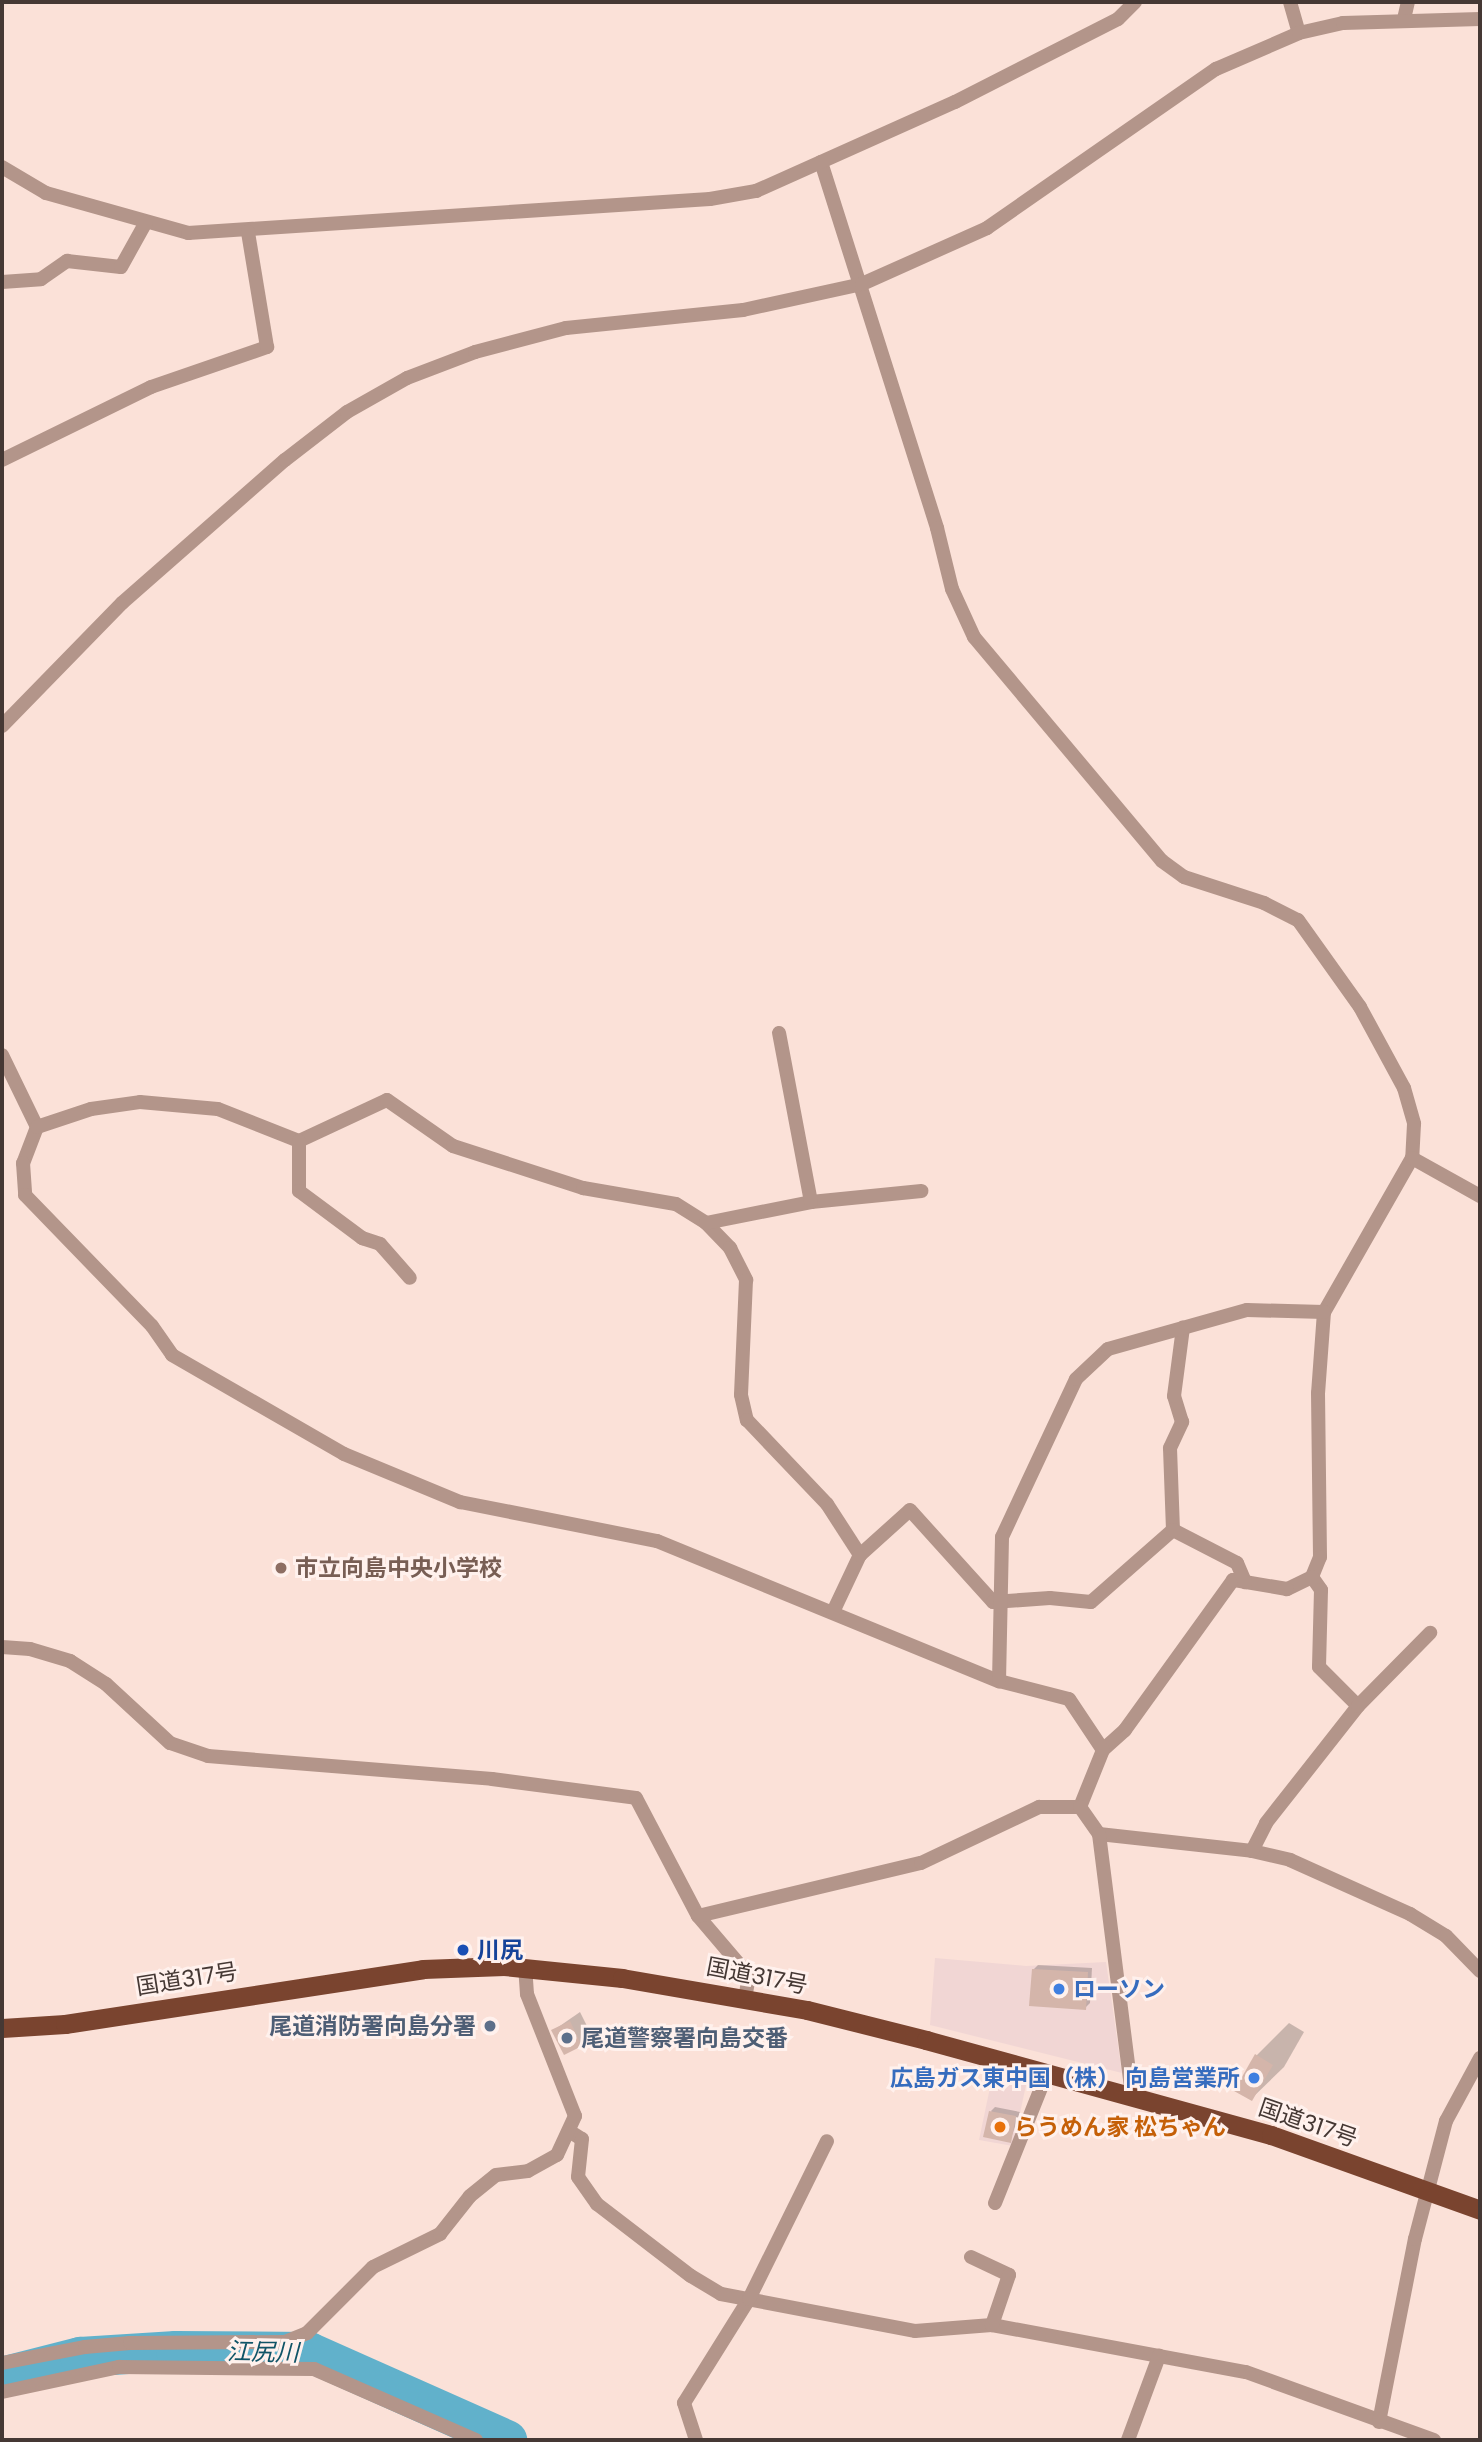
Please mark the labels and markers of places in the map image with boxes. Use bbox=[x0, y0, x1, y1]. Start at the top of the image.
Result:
place label: 市立向島中央小学校 bbox=[295, 1554, 502, 1582]
marker: 市立向島中央小学校 bbox=[273, 1560, 289, 1576]
place label: 川尻 bbox=[477, 1936, 523, 1964]
marker: 川尻 bbox=[455, 1942, 471, 1958]
place label: ローソン bbox=[1073, 1975, 1165, 2003]
marker: ローソン bbox=[1051, 1981, 1067, 1997]
place label: 尾道消防署向島分署 bbox=[269, 2012, 476, 2040]
marker: 尾道消防署向島分署 bbox=[482, 2018, 498, 2034]
place label: 尾道警察署向島交番 bbox=[581, 2024, 788, 2052]
marker: 尾道警察署向島交番 bbox=[559, 2030, 575, 2046]
place label: 広島ガス東中国（株） 向島営業所 bbox=[890, 2064, 1240, 2092]
marker: 広島ガス東中国（株） 向島営業所 bbox=[1246, 2070, 1262, 2086]
place label: らうめん家 松ちゃん bbox=[1014, 2113, 1226, 2141]
marker: らうめん家 松ちゃん bbox=[992, 2119, 1008, 2135]

